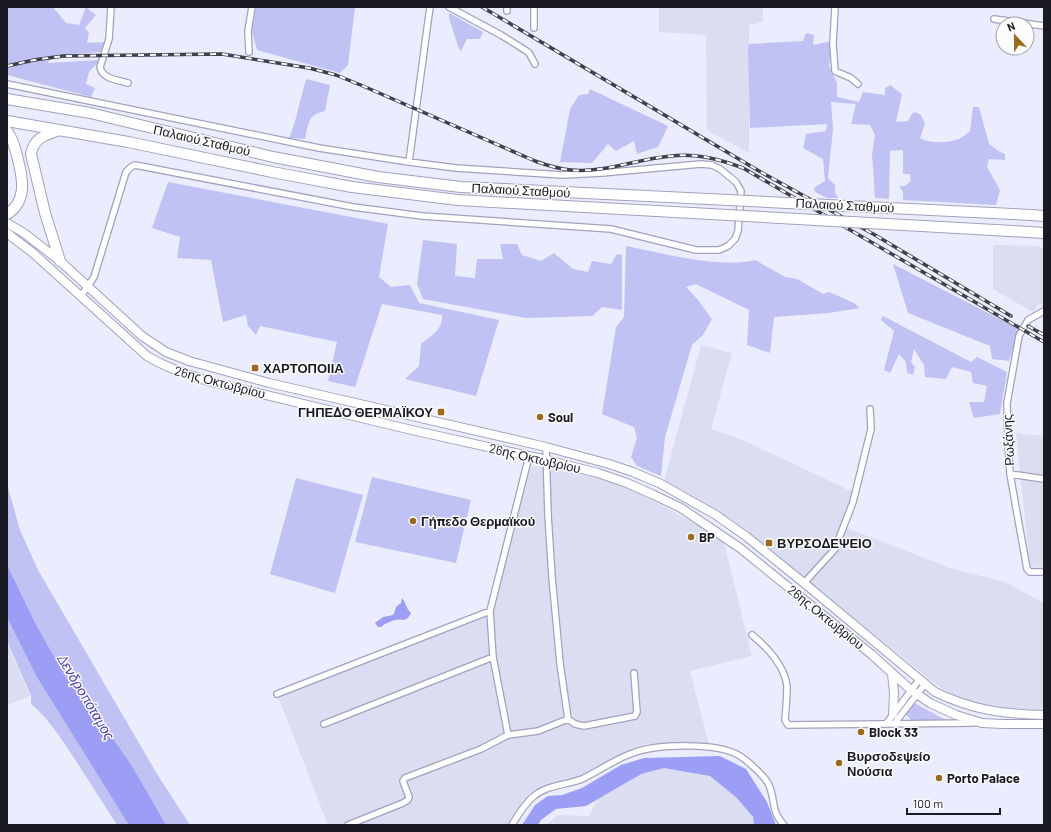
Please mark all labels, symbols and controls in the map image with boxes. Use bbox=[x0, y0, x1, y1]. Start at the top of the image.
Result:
north arrow bbox=[995, 16, 1035, 56]
text: N bbox=[1005, 19, 1017, 34]
street label: Παλαιού Σταθμού bbox=[152, 121, 252, 159]
street label: Παλαιού Σταθμού bbox=[471, 179, 571, 201]
street label: Παλαιού Σταθμού bbox=[795, 194, 895, 216]
place label: ΧΑΡΤΟΠΟΙΙΑ bbox=[263, 360, 344, 376]
street label: 26ης Οκτωβρίου bbox=[173, 362, 267, 402]
marker: ΧΑΡΤΟΠΟΙΙΑ bbox=[250, 363, 260, 373]
place label: ΓΗΠΕΔΟ ΘΕΡΜΑΪΚΟΥ bbox=[298, 404, 433, 420]
marker: ΓΗΠΕΔΟ ΘΕΡΜΑΪΚΟΥ bbox=[436, 407, 446, 417]
place label: Soul bbox=[548, 409, 573, 425]
marker: Soul bbox=[535, 412, 545, 422]
street label: Ρωξάνης bbox=[999, 414, 1017, 466]
street label: 26ης Οκτωβρίου bbox=[488, 440, 582, 476]
place label: Γήπεδο Θερμαϊκού bbox=[421, 513, 536, 529]
marker: Γήπεδο Θερμαϊκού bbox=[408, 516, 418, 526]
place label: BP bbox=[699, 529, 715, 545]
marker: BP bbox=[686, 532, 696, 542]
place label: ΒΥΡΣΟΔΕΨΕΙΟ bbox=[777, 535, 872, 551]
marker: ΒΥΡΣΟΔΕΨΕΙΟ bbox=[764, 538, 774, 548]
street label: 26ης Οκτωβρίου bbox=[785, 581, 867, 653]
water label: Δενδροπόταμος bbox=[54, 651, 119, 743]
place label: Block 33 bbox=[869, 724, 918, 740]
marker: Block 33 bbox=[856, 727, 866, 737]
place label: Βυρσοδεψείο Νούσια bbox=[847, 748, 930, 779]
marker: Βυρσοδεψείο Νούσια bbox=[834, 758, 844, 768]
place label: Porto Palace bbox=[947, 770, 1020, 786]
marker: Porto Palace bbox=[934, 773, 944, 783]
scale bar bbox=[907, 790, 1000, 816]
text: 100 m bbox=[913, 796, 943, 810]

